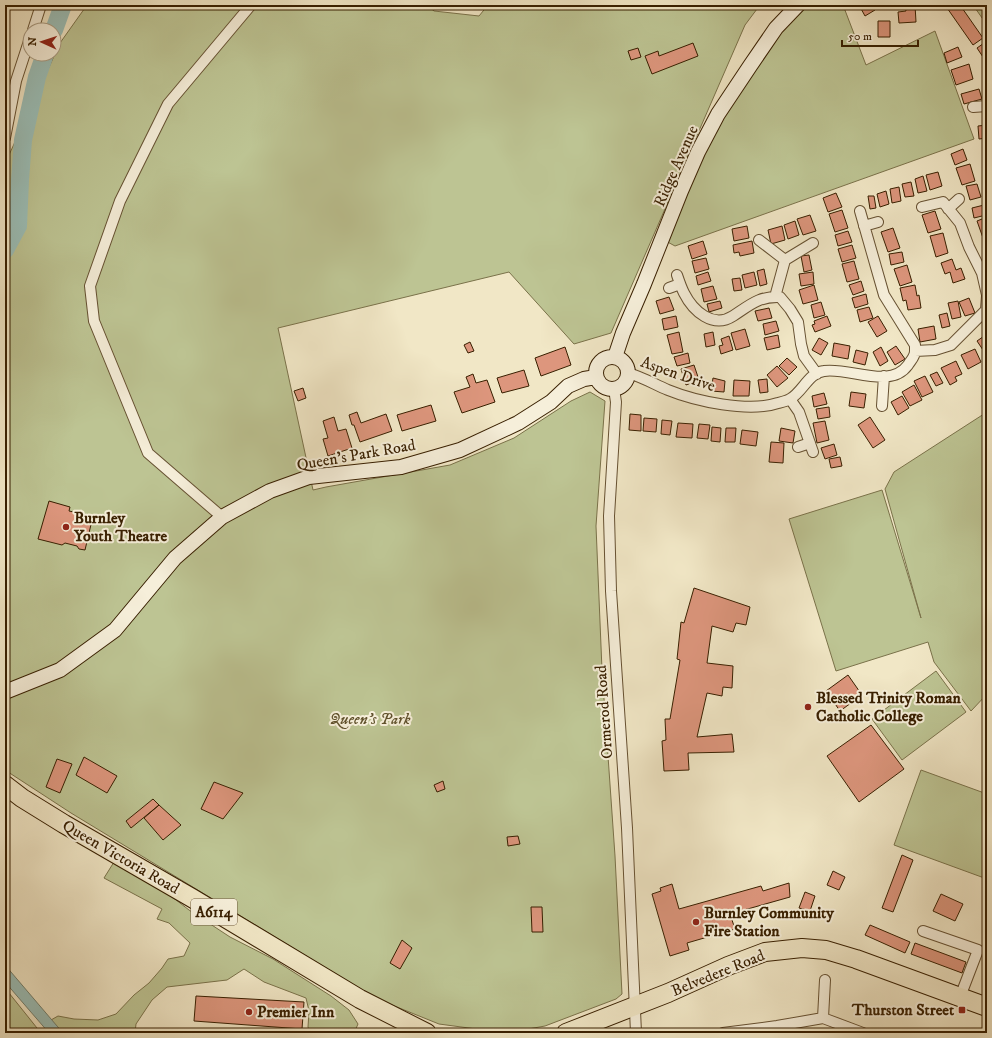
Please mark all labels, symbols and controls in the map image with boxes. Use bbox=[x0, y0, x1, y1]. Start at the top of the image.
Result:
north arrow bbox=[22, 22, 62, 62]
scale bar bbox=[842, 22, 918, 48]
text: 50 m bbox=[848, 29, 872, 44]
text: N bbox=[26, 37, 40, 46]
street label: Ridge Avenue bbox=[649, 122, 703, 210]
street label: Aspen Drive bbox=[638, 352, 718, 396]
street label: Queen's Park Road bbox=[295, 435, 417, 475]
place label: Burnley Youth Theatre bbox=[73, 508, 167, 546]
marker: Burnley Youth Theatre bbox=[61, 522, 71, 532]
street label: Ormerod Road bbox=[591, 664, 617, 760]
place label: Blessed Trinity Roman Catholic College bbox=[816, 688, 961, 726]
marker: Blessed Trinity Roman Catholic College bbox=[803, 702, 813, 712]
park label: Queen's Park bbox=[330, 709, 411, 729]
street label: Queen Victoria Road bbox=[59, 815, 183, 899]
road number: A6114 bbox=[191, 899, 237, 925]
place label: Burnley Community Fire Station bbox=[704, 903, 834, 941]
marker: Burnley Community Fire Station bbox=[691, 917, 701, 927]
street label: Belvedere Road bbox=[668, 945, 768, 1001]
place label: Thurston Street bbox=[851, 1000, 955, 1020]
place label: Premier Inn bbox=[257, 1002, 335, 1022]
marker: Thurston Street bbox=[957, 1005, 967, 1015]
marker: Premier Inn bbox=[244, 1007, 254, 1017]

